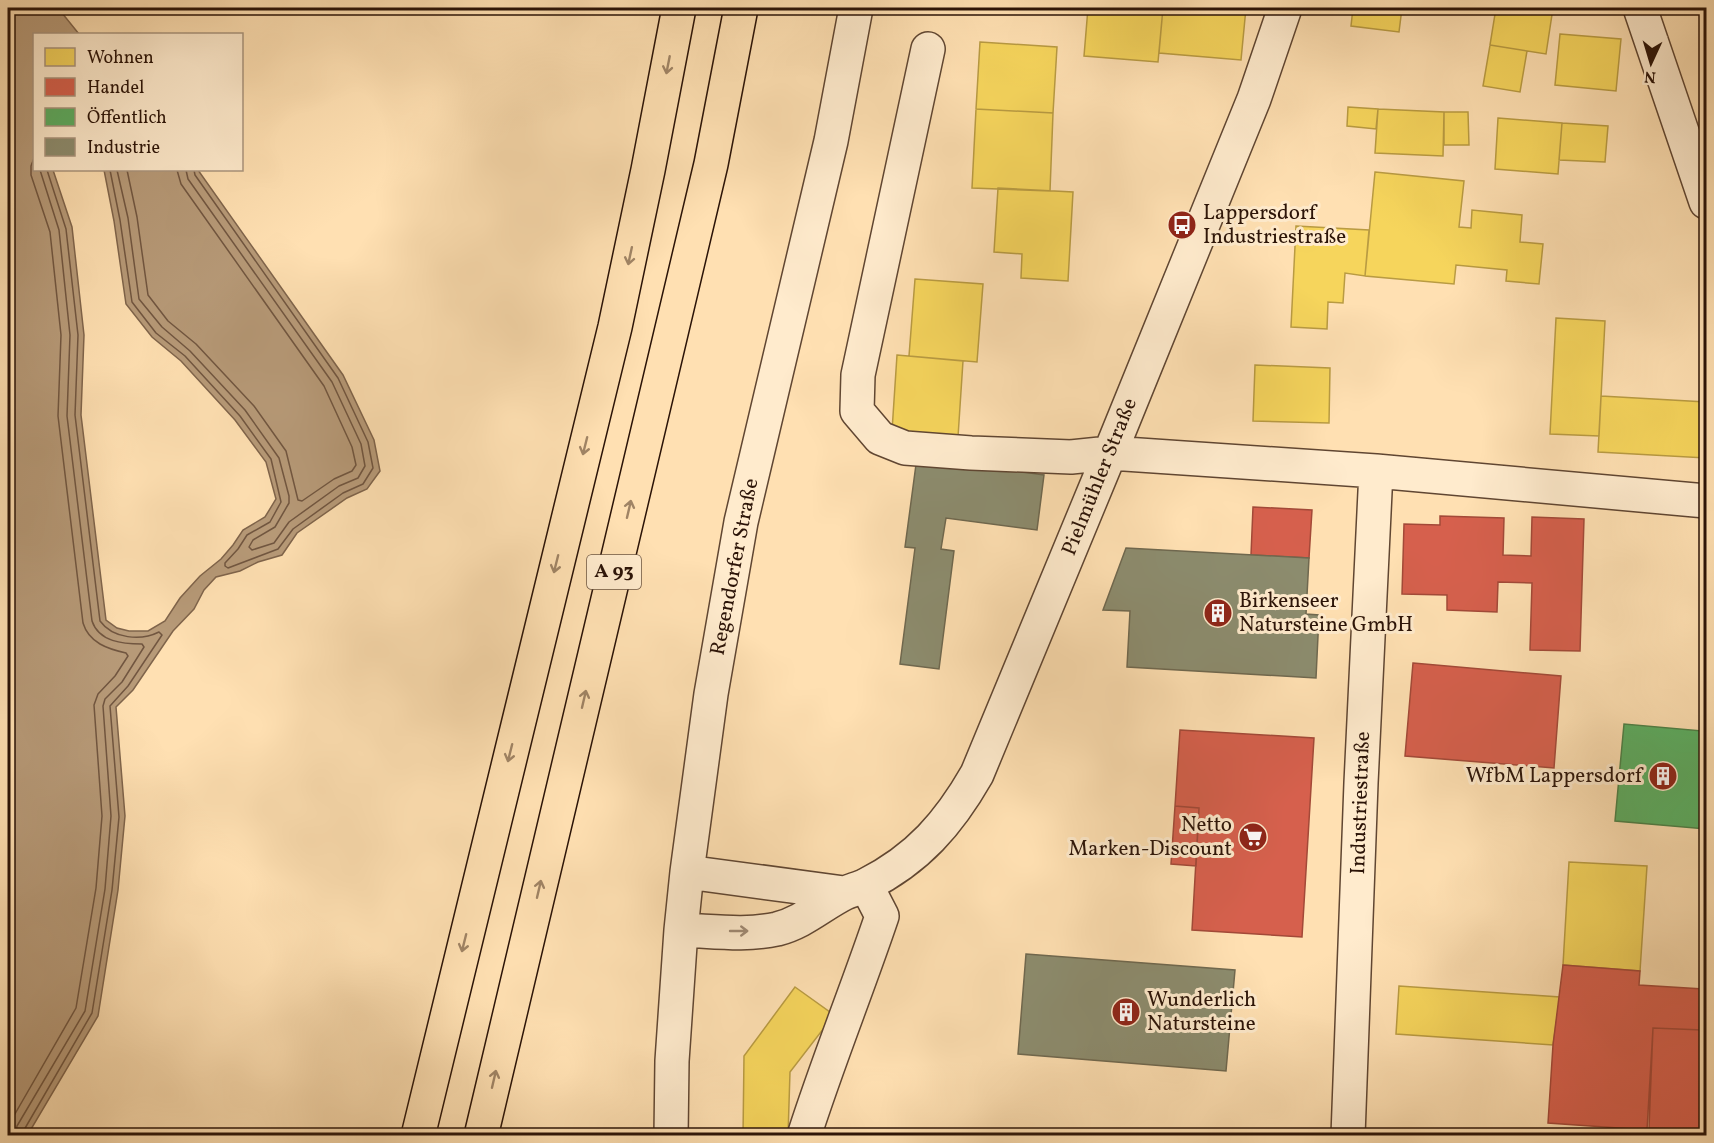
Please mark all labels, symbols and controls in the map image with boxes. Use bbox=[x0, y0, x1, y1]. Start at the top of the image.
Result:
legend bbox=[33, 33, 243, 171]
north arrow bbox=[1621, 33, 1681, 93]
text: Wohnen bbox=[87, 46, 154, 71]
one-way arrow bbox=[662, 55, 673, 74]
text: N bbox=[1643, 65, 1657, 87]
text: Handel bbox=[87, 76, 144, 101]
text: Öffentlich bbox=[87, 106, 167, 131]
text: Industrie bbox=[87, 136, 160, 161]
place label: Lappersdorf Industriestraße bbox=[1203, 199, 1346, 252]
bus stop icon: Lappersdorf Industriestraße bbox=[1166, 209, 1198, 241]
one-way arrow bbox=[624, 246, 635, 265]
street label: Pielmühler Straße bbox=[1055, 394, 1145, 560]
one-way arrow bbox=[579, 436, 591, 455]
street label: Regendorfer Straße bbox=[704, 476, 766, 658]
one-way arrow bbox=[624, 500, 636, 519]
one-way arrow bbox=[550, 554, 562, 573]
road number: A 93 bbox=[587, 555, 641, 589]
place label: Birkenseer Natursteine GmbH bbox=[1239, 587, 1413, 640]
building icon: Birkenseer Natursteine GmbH bbox=[1202, 597, 1234, 629]
one-way arrow bbox=[579, 690, 591, 709]
street label: Industriestraße bbox=[1344, 731, 1378, 875]
one-way arrow bbox=[504, 744, 516, 763]
building icon: WfbM Lappersdorf bbox=[1647, 760, 1679, 792]
place label: WfbM Lappersdorf bbox=[1466, 762, 1644, 791]
place label: Netto Marken-Discount bbox=[1068, 811, 1232, 864]
supermarket icon: Netto Marken-Discount bbox=[1237, 821, 1269, 853]
one-way arrow bbox=[534, 880, 546, 899]
one-way arrow bbox=[729, 925, 749, 937]
one-way arrow bbox=[458, 933, 470, 952]
place label: Wunderlich Natursteine bbox=[1147, 986, 1256, 1039]
building icon: Wunderlich Natursteine bbox=[1110, 996, 1142, 1028]
one-way arrow bbox=[489, 1069, 500, 1089]

